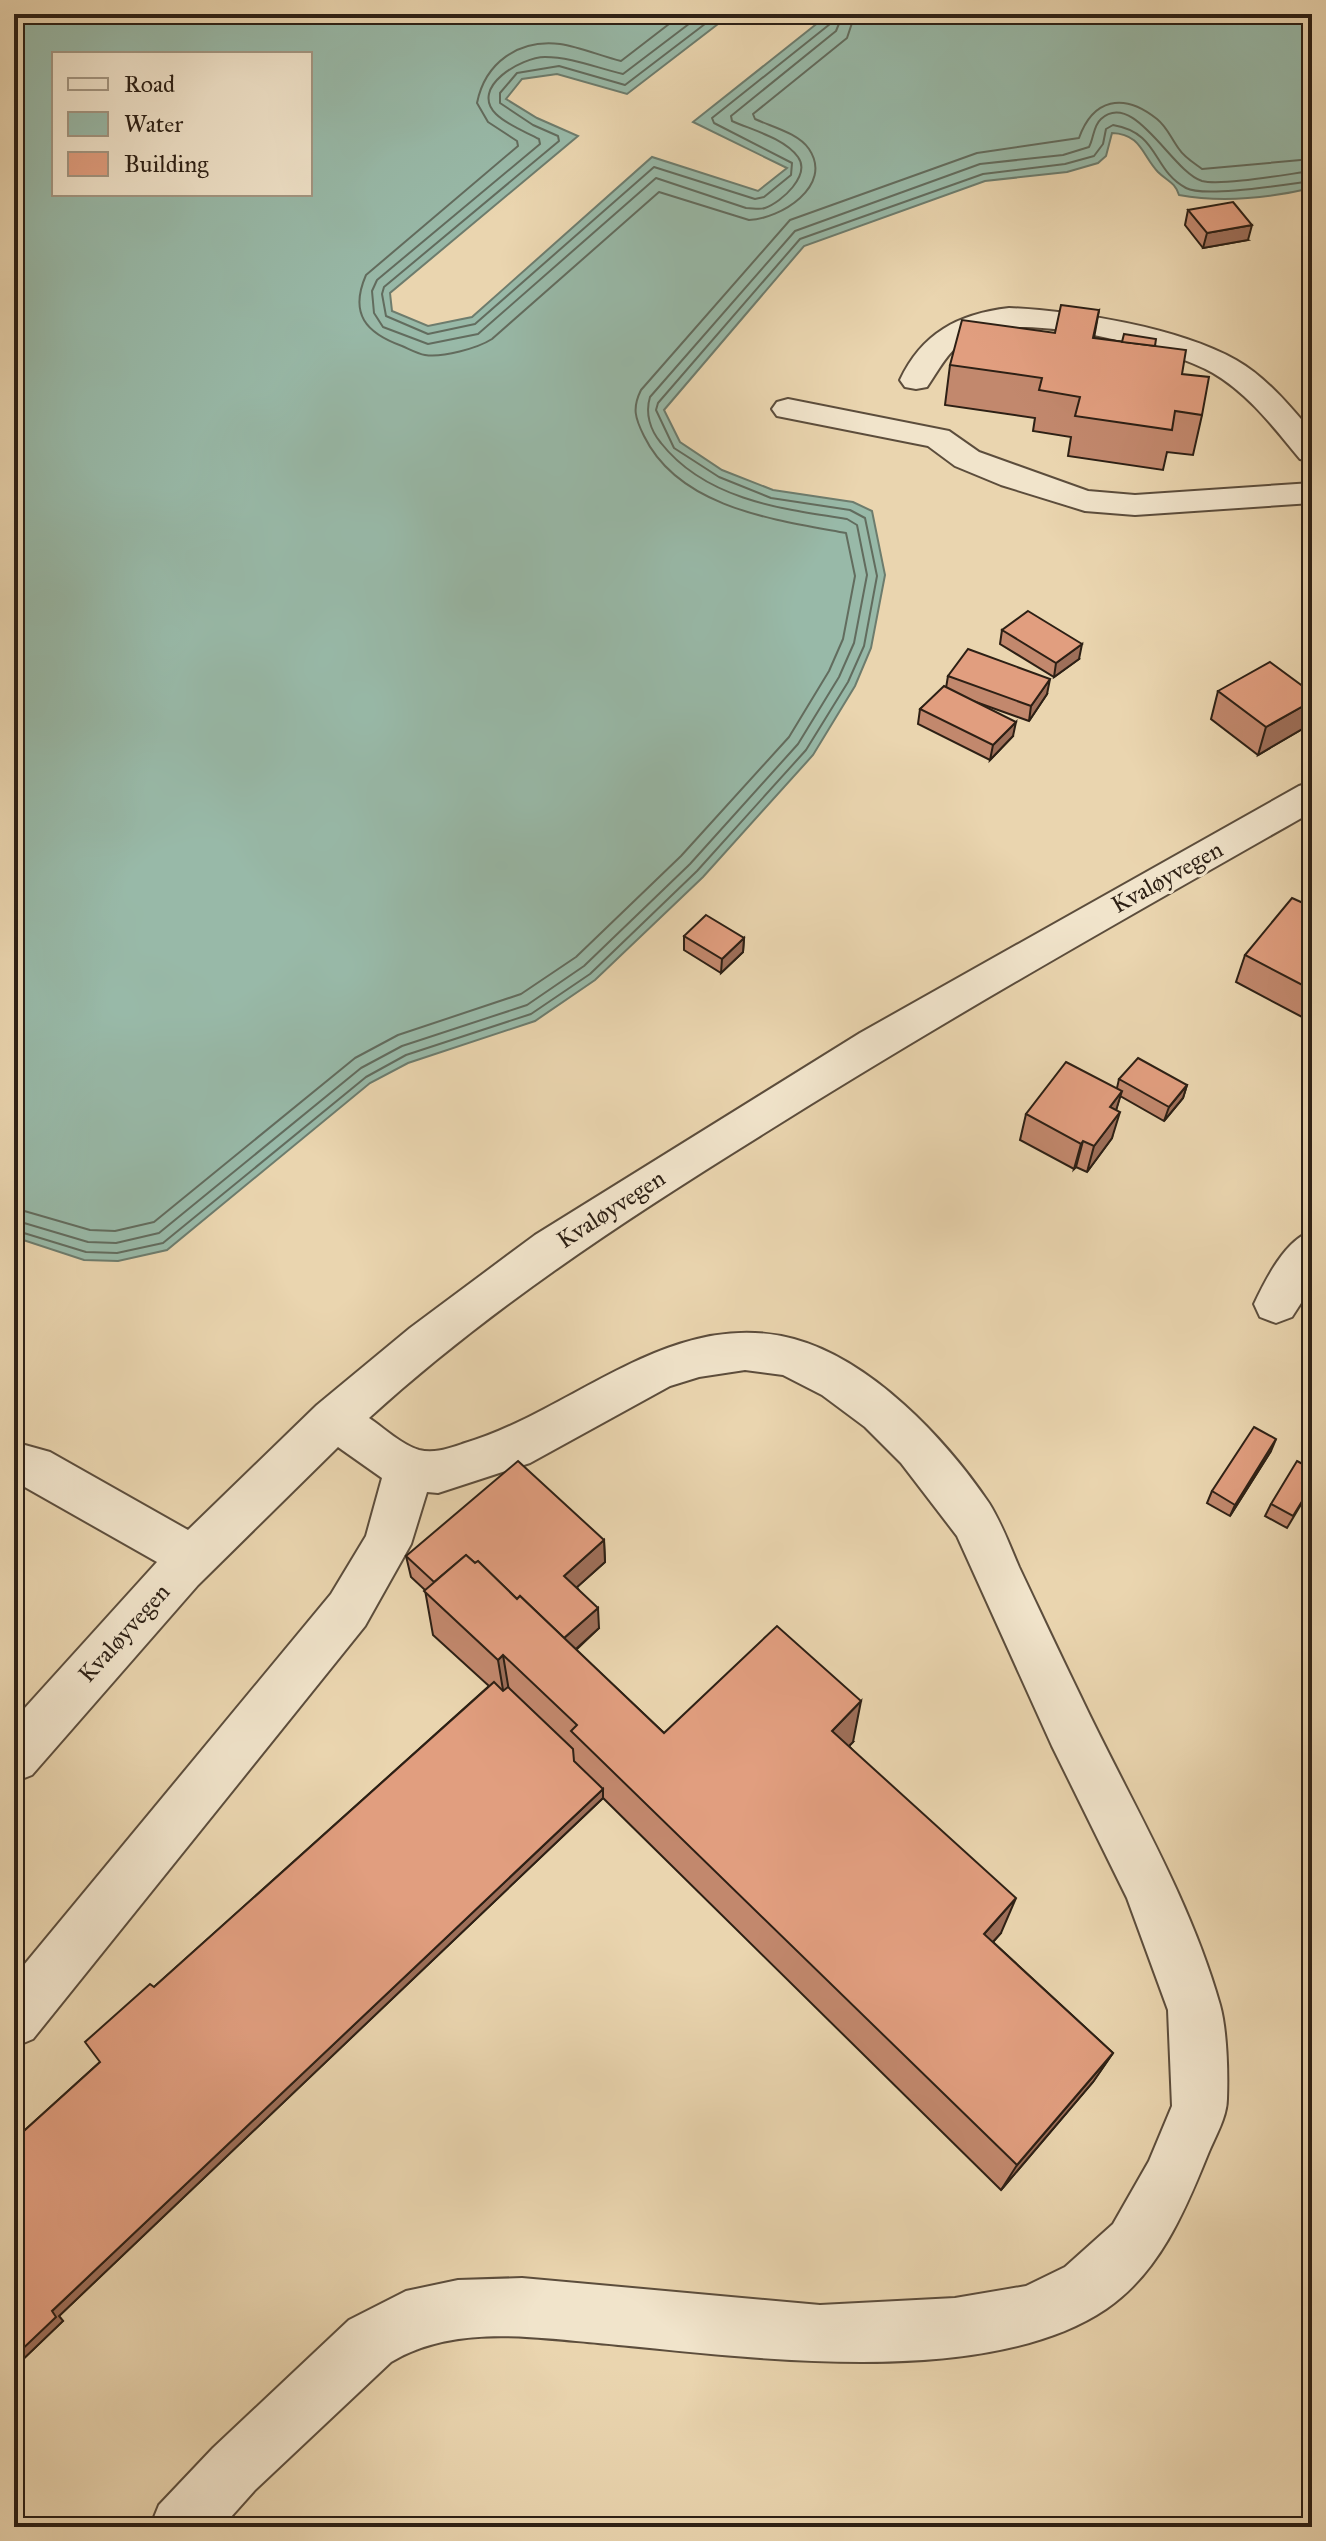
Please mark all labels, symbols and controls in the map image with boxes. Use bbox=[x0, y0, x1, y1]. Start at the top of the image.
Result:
legend bbox=[52, 52, 312, 196]
text: Road bbox=[124, 69, 175, 99]
text: Water bbox=[124, 109, 183, 139]
text: Building bbox=[124, 149, 209, 179]
street label: Kvaløyvegen bbox=[1106, 834, 1228, 920]
street label: Kvaløyvegen bbox=[551, 1163, 671, 1255]
street label: Kvaløyvegen bbox=[72, 1577, 176, 1689]

